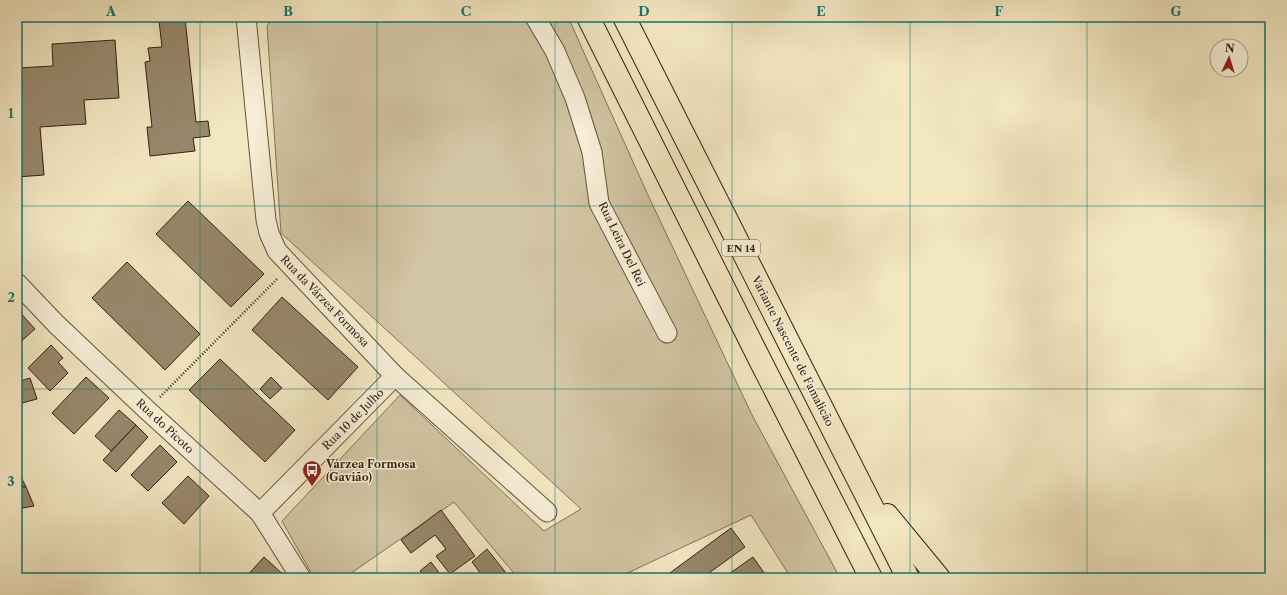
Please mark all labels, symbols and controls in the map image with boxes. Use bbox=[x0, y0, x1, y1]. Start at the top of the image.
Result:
text: A bbox=[105, 3, 117, 19]
text: B bbox=[283, 3, 293, 19]
text: C bbox=[461, 3, 471, 19]
text: D bbox=[638, 3, 650, 19]
text: E bbox=[816, 3, 826, 19]
text: F bbox=[995, 3, 1004, 19]
text: G bbox=[1170, 3, 1182, 19]
north arrow bbox=[1209, 38, 1249, 78]
text: N bbox=[1224, 41, 1235, 55]
text: 1 bbox=[8, 105, 14, 121]
street label: Rua Leira Del Rei bbox=[596, 200, 649, 289]
road number: EN 14 bbox=[722, 240, 760, 256]
street label: Rua da Várzea Formosa bbox=[278, 252, 372, 350]
street label: Variante Nascente de Famalicão bbox=[748, 273, 837, 429]
text: 2 bbox=[7, 289, 15, 305]
street label: Rua 10 de Julho bbox=[319, 385, 387, 453]
street label: Rua do Picoto bbox=[133, 396, 197, 456]
place label: Várzea Formosa (Gavião) bbox=[325, 457, 416, 484]
bus stop icon: Várzea Formosa (Gavião) bbox=[301, 459, 323, 487]
text: 3 bbox=[7, 473, 15, 489]

